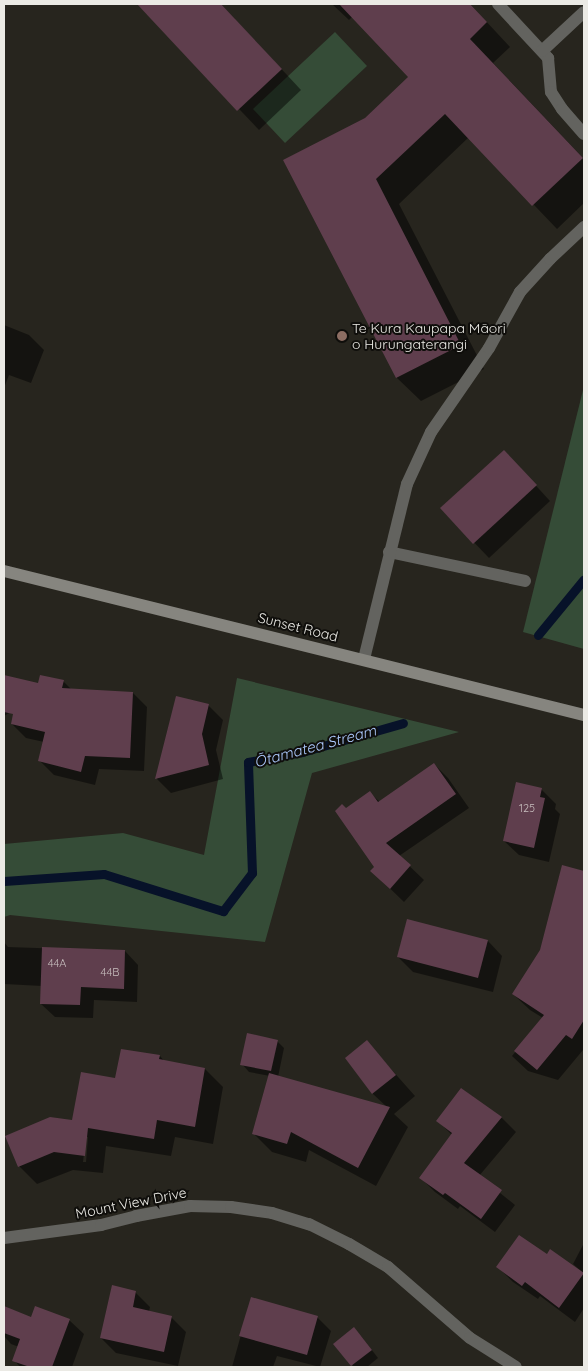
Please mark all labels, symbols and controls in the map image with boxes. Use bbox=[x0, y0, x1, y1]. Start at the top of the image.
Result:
place label: Te Kura Kaupapa Māori o Hurungaterangi bbox=[352, 320, 506, 352]
marker: Te Kura Kaupapa Māori o Hurungaterangi bbox=[336, 330, 348, 342]
street label: Sunset Road bbox=[256, 609, 340, 645]
water label: Ōtamatea Stream bbox=[252, 721, 378, 771]
house number: 125 bbox=[519, 801, 535, 815]
house number: 44A bbox=[48, 956, 66, 970]
house number: 44B bbox=[101, 965, 119, 979]
street label: Mount View Drive bbox=[74, 1184, 188, 1222]

